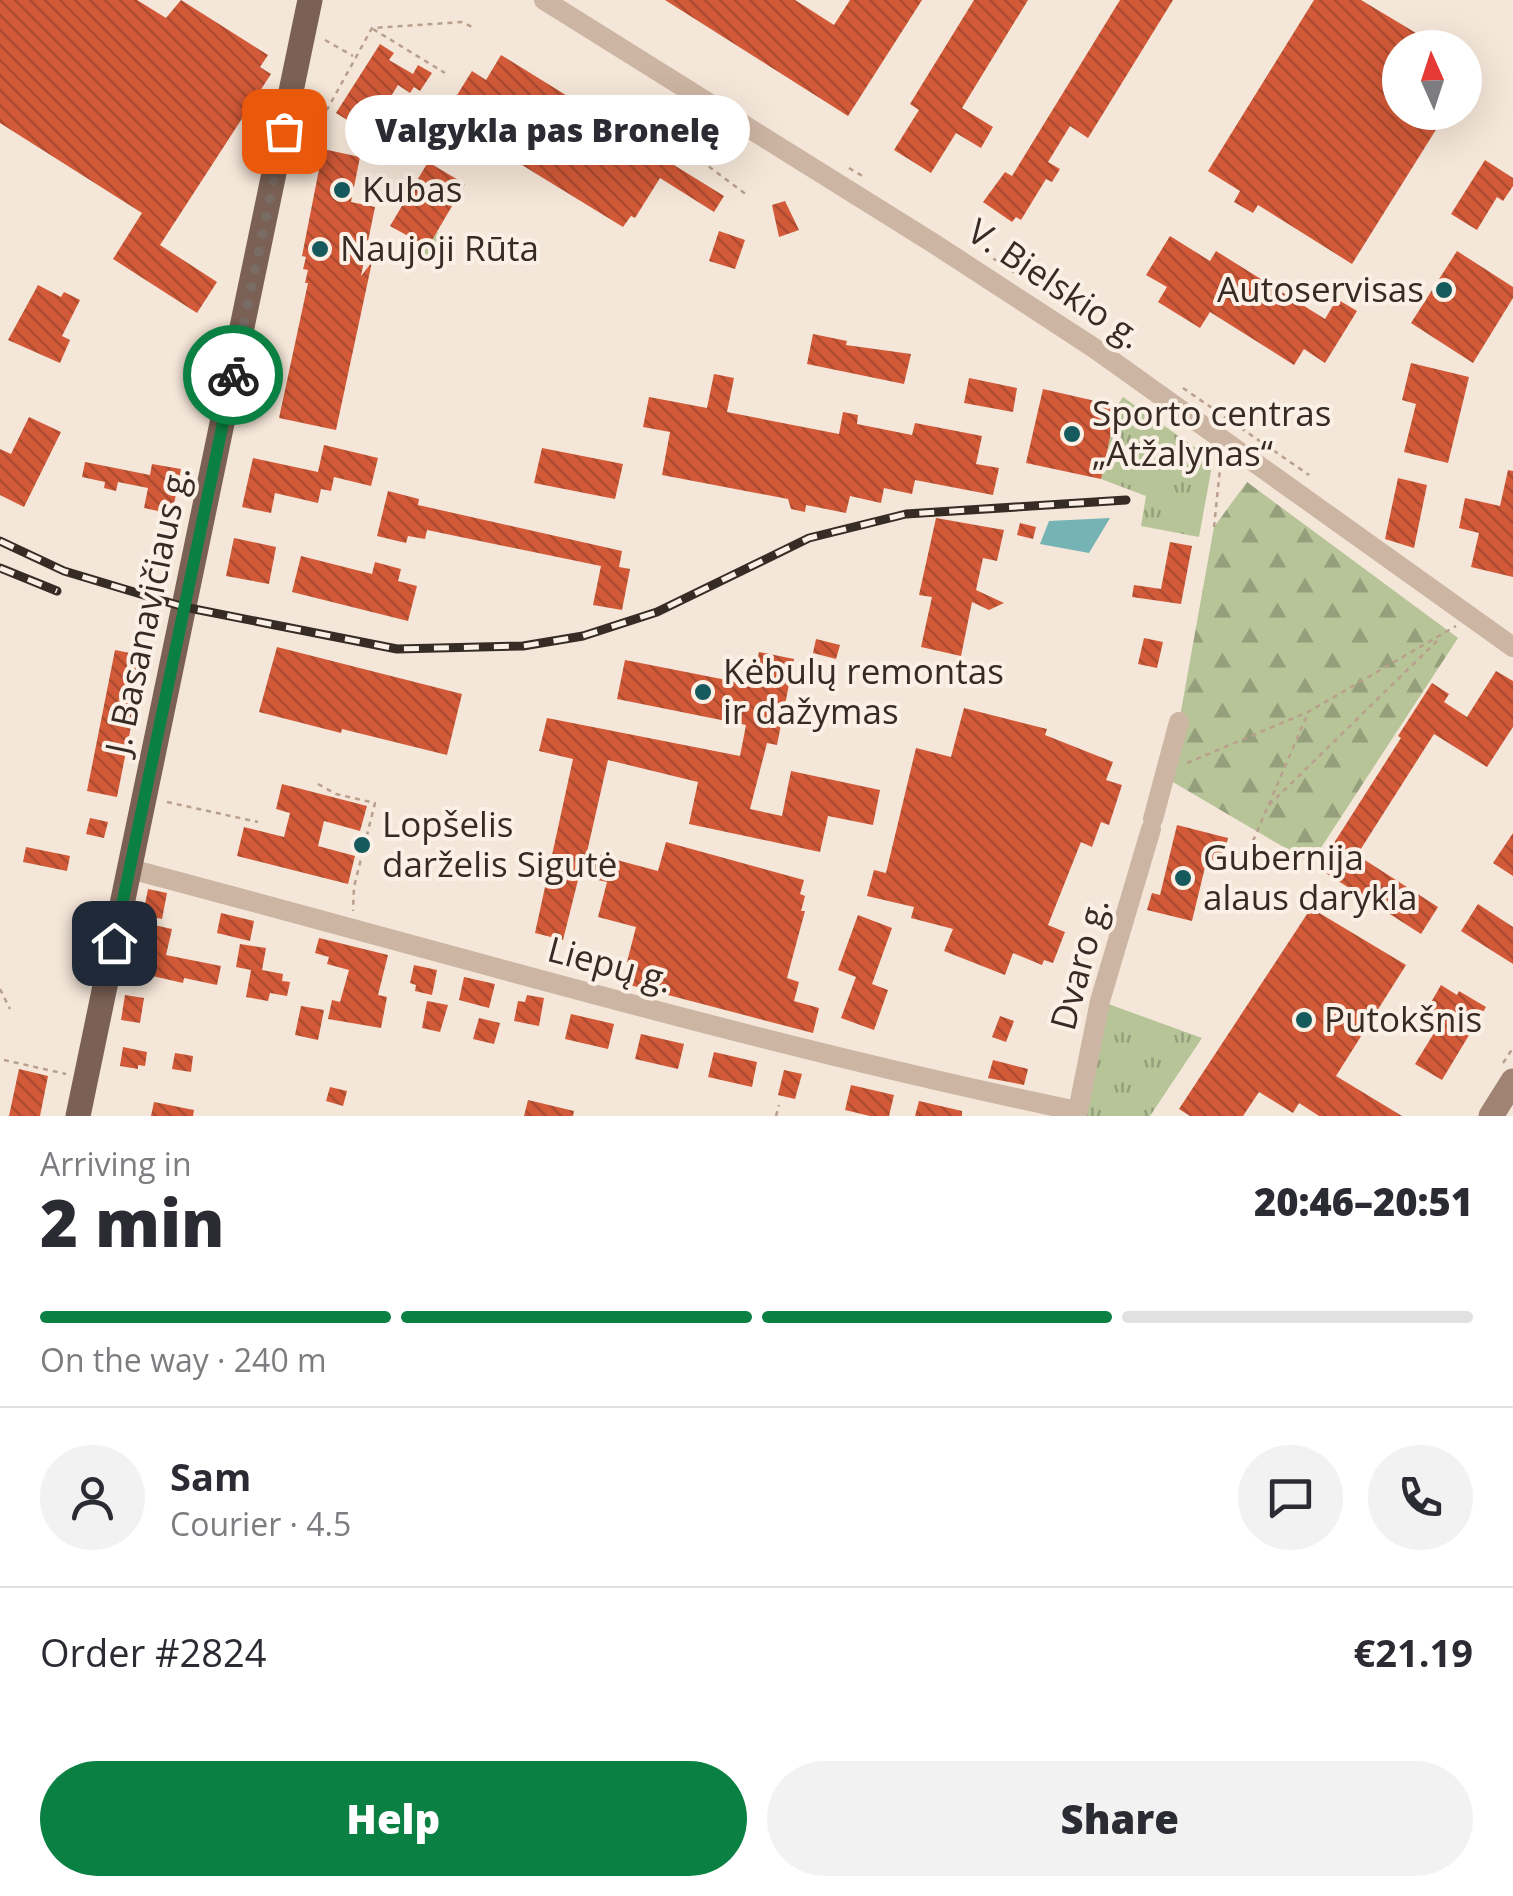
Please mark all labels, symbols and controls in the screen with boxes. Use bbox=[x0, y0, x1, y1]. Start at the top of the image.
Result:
north arrow bbox=[1382, 30, 1482, 130]
map controls bbox=[1382, 30, 1482, 130]
pin bbox=[242, 89, 327, 174]
callout: Valgykla pas Bronelę bbox=[344, 96, 749, 166]
icon: bag bbox=[257, 104, 312, 159]
text: Valgykla pas Bronelę bbox=[375, 108, 720, 151]
place label: Kubas bbox=[362, 165, 462, 212]
marker: Kubas bbox=[331, 179, 353, 201]
street label: V. Bielskio g. bbox=[959, 207, 1152, 359]
place label: Naujoji Rūta bbox=[340, 224, 539, 271]
marker: Naujoji Rūta bbox=[309, 238, 331, 260]
place label: Autoservisas bbox=[1217, 265, 1424, 312]
marker: Autoservisas bbox=[1433, 279, 1455, 301]
courier bbox=[183, 325, 283, 425]
icon: bike bbox=[206, 348, 261, 403]
place label: Sporto centras „Atžalynas“ bbox=[1092, 389, 1331, 476]
marker: Sporto centras „Atžalynas“ bbox=[1061, 423, 1083, 445]
street label: J. Basanavičiaus g. bbox=[92, 461, 200, 761]
place label: Kėbulų remontas ir dažymas bbox=[723, 647, 1004, 734]
marker: Kėbulų remontas ir dažymas bbox=[692, 681, 714, 703]
place label: Lopšelis darželis Sigutė bbox=[382, 800, 617, 887]
place label: Gubernija alaus darykla bbox=[1203, 833, 1417, 920]
marker: Lopšelis darželis Sigutė bbox=[351, 834, 373, 856]
marker: Gubernija alaus darykla bbox=[1172, 867, 1194, 889]
street label: Dvaro g. bbox=[1038, 892, 1119, 1035]
pin bbox=[72, 901, 157, 986]
icon: home bbox=[87, 916, 142, 971]
street label: Liepų g. bbox=[543, 924, 678, 1003]
place label: Putokšnis bbox=[1324, 995, 1482, 1042]
marker: Putokšnis bbox=[1293, 1009, 1315, 1031]
text: Arriving in bbox=[40, 1142, 192, 1185]
text: 20:46–20:51 bbox=[1254, 1175, 1473, 1227]
text: 2 min bbox=[40, 1178, 225, 1266]
text: On the way · 240 m bbox=[40, 1338, 327, 1381]
button: person bbox=[40, 1445, 145, 1550]
button: chat bbox=[1238, 1445, 1343, 1550]
button: phone bbox=[1368, 1445, 1473, 1550]
text: Sam bbox=[170, 1450, 251, 1502]
text: Courier · 4.5 bbox=[170, 1502, 351, 1545]
text: Order #2824 bbox=[40, 1626, 267, 1678]
text: €21.19 bbox=[1354, 1626, 1473, 1678]
button: Help bbox=[40, 1761, 747, 1876]
button: Share bbox=[767, 1761, 1473, 1876]

